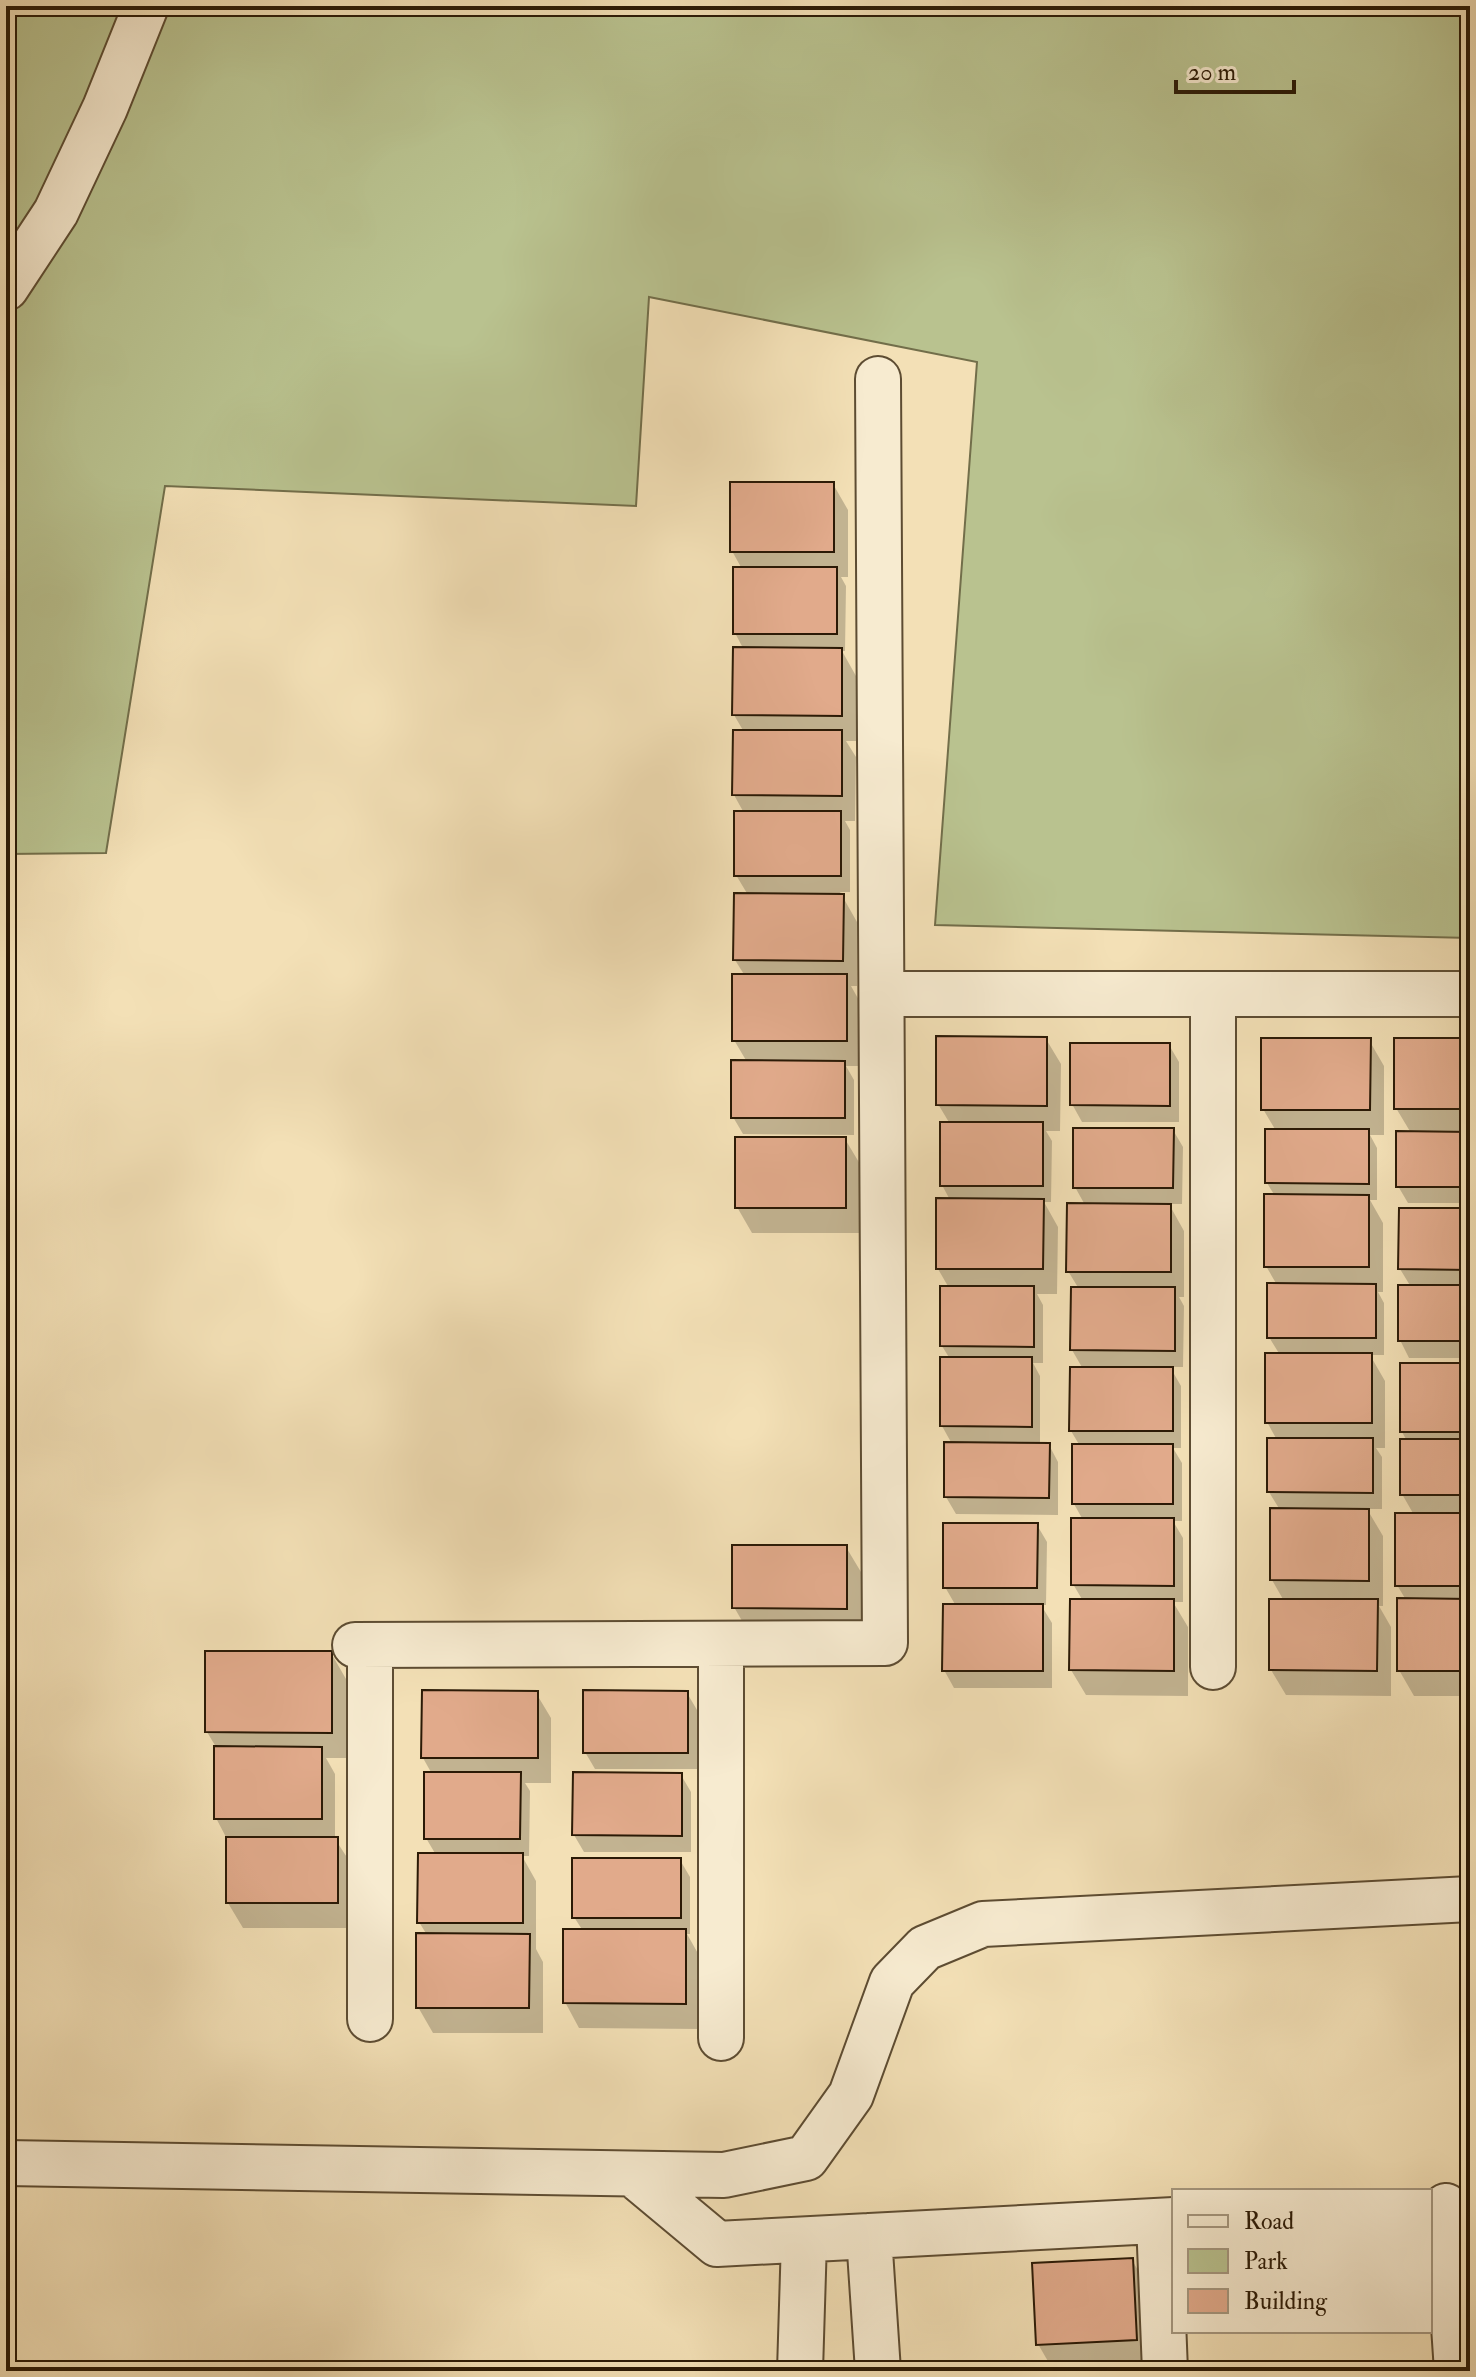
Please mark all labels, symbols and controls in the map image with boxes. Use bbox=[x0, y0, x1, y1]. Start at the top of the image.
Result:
scale bar bbox=[1176, 44, 1294, 94]
text: 20 m bbox=[1188, 57, 1237, 88]
legend bbox=[1172, 2189, 1432, 2333]
text: Road bbox=[1244, 2206, 1294, 2237]
text: Park bbox=[1244, 2246, 1288, 2277]
text: Building bbox=[1244, 2286, 1328, 2317]

